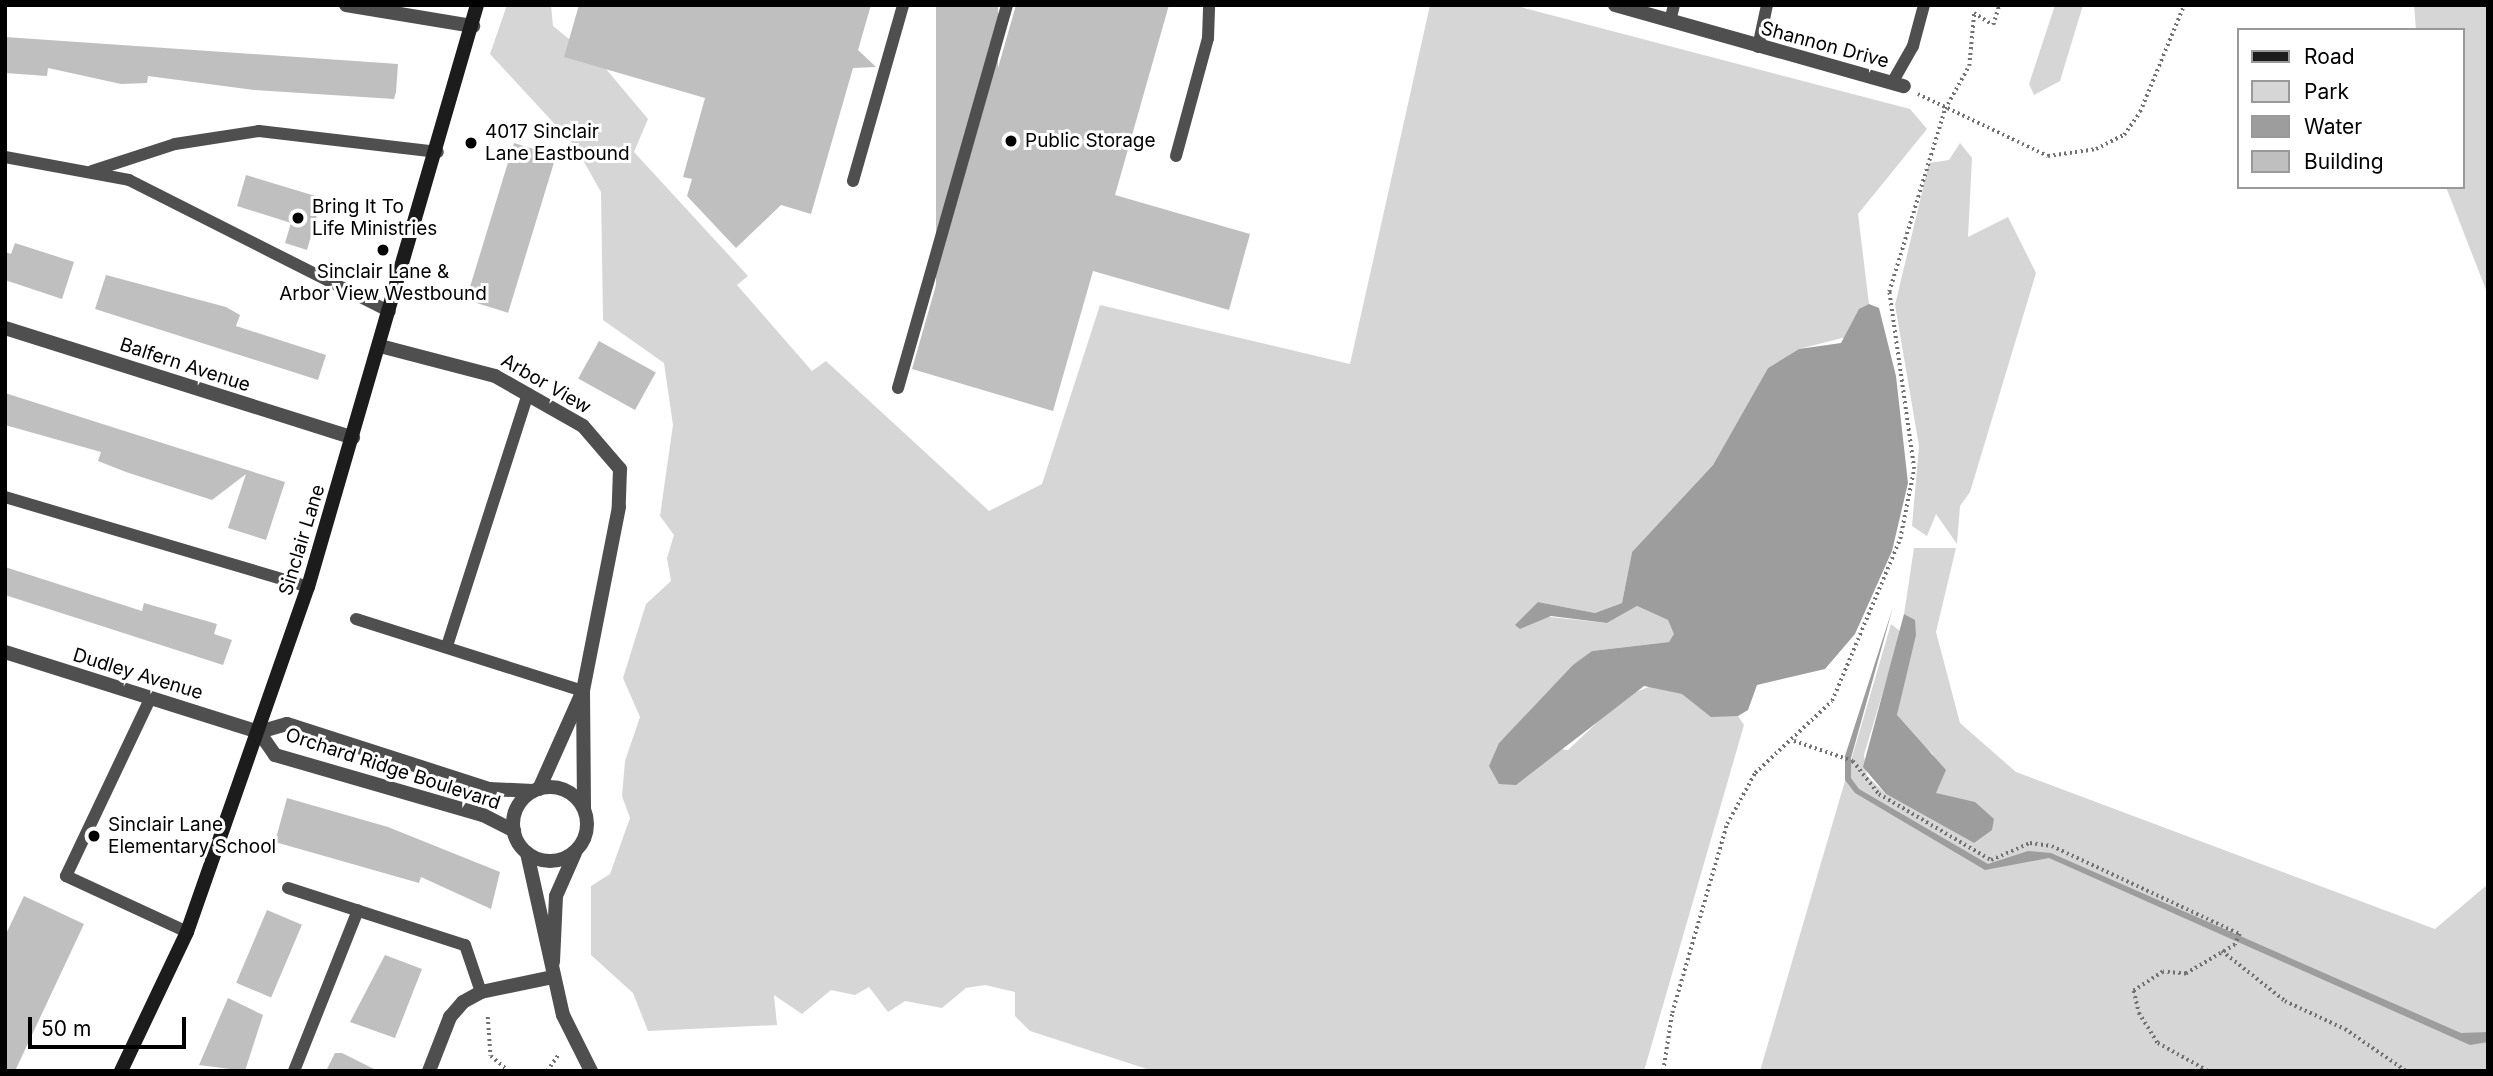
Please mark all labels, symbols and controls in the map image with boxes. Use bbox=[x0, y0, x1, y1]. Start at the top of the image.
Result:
street label: Shannon Drive bbox=[1758, 17, 1892, 73]
legend bbox=[2238, 28, 2465, 189]
text: Road bbox=[2304, 44, 2355, 69]
text: Park bbox=[2304, 79, 2349, 104]
text: Water bbox=[2304, 114, 2362, 139]
place label: 4017 Sinclair Lane Eastbound bbox=[485, 121, 630, 165]
place label: Public Storage bbox=[1025, 130, 1156, 152]
marker: Public Storage bbox=[1003, 133, 1019, 149]
marker: 4017 Sinclair Lane Eastbound bbox=[463, 135, 479, 151]
text: Building bbox=[2304, 149, 2384, 174]
place label: Bring It To Life Ministries bbox=[312, 196, 437, 240]
marker: Bring It To Life Ministries bbox=[290, 210, 306, 226]
marker: Sinclair Lane & Arbor View Westbound bbox=[375, 242, 391, 258]
place label: Sinclair Lane & Arbor View Westbound bbox=[279, 261, 487, 305]
street label: Balfern Avenue bbox=[117, 333, 253, 397]
street label: Arbor View bbox=[497, 349, 595, 419]
street label: Sinclair Lane bbox=[274, 482, 330, 598]
street label: Dudley Avenue bbox=[70, 643, 206, 705]
street label: Orchard Ridge Boulevard bbox=[283, 723, 503, 815]
place label: Sinclair Lane Elementary School bbox=[108, 814, 276, 858]
marker: Sinclair Lane Elementary School bbox=[86, 828, 102, 844]
scale bar bbox=[32, 1002, 189, 1046]
text: 50 m bbox=[41, 1016, 91, 1041]

